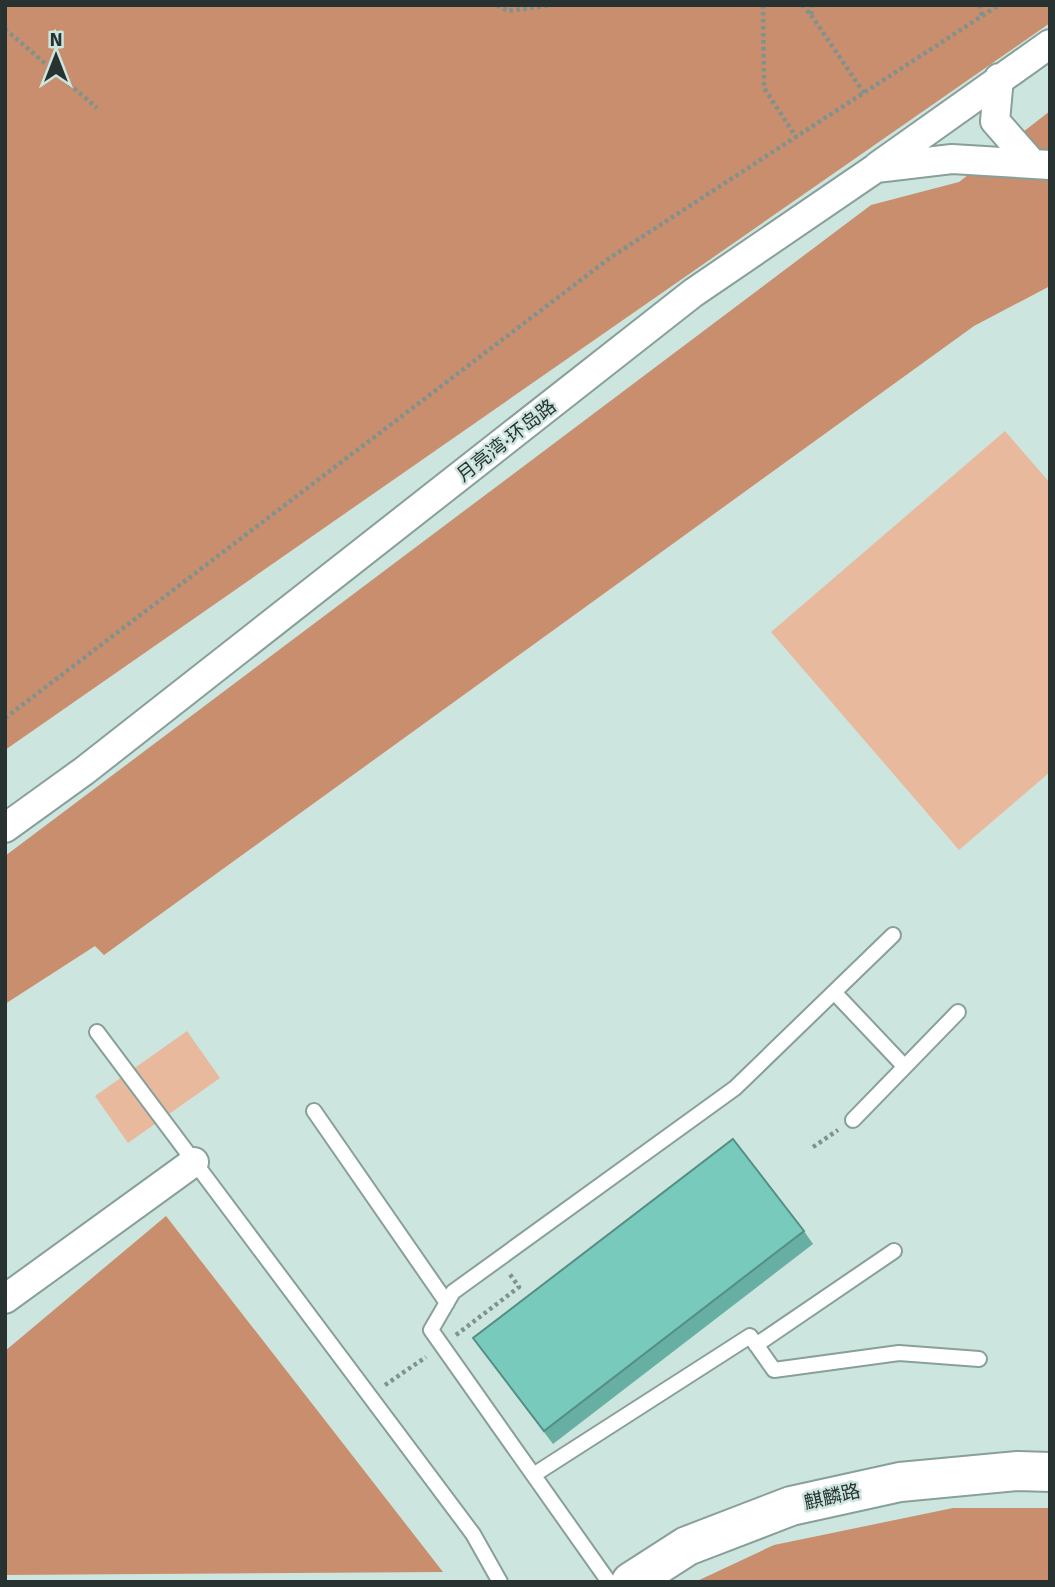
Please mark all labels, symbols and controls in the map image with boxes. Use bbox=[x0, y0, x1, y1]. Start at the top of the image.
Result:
north arrow bbox=[21, 21, 91, 91]
text: N bbox=[49, 28, 63, 52]
street label: 月亮湾·环岛路 bbox=[452, 394, 561, 487]
street label: 麒麟路 bbox=[802, 1479, 863, 1515]

